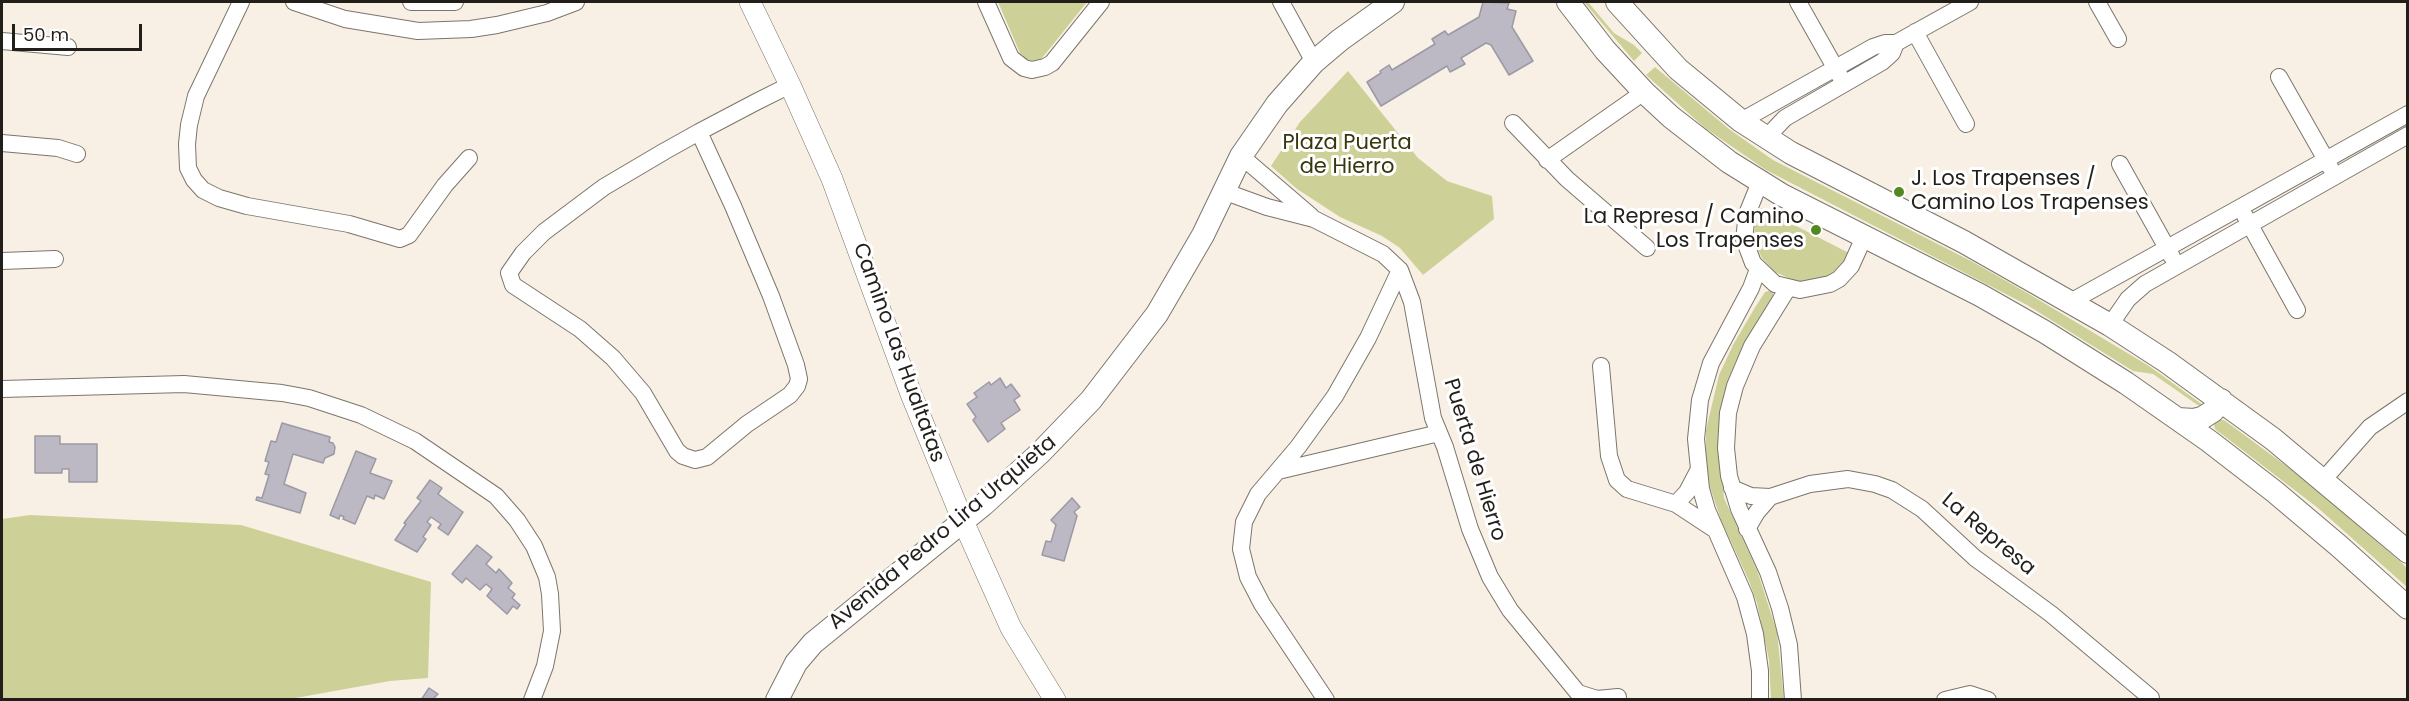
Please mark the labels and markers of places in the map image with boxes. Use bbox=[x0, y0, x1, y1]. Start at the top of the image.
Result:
place label: J. Los Trapenses / Camino Los Trapenses bbox=[1911, 167, 2149, 217]
marker: J. Los Trapenses / Camino Los Trapenses bbox=[1892, 185, 1906, 199]
place label: La Represa / Camino Los Trapenses bbox=[1584, 205, 1804, 255]
marker: La Represa / Camino Los Trapenses bbox=[1809, 223, 1823, 237]

